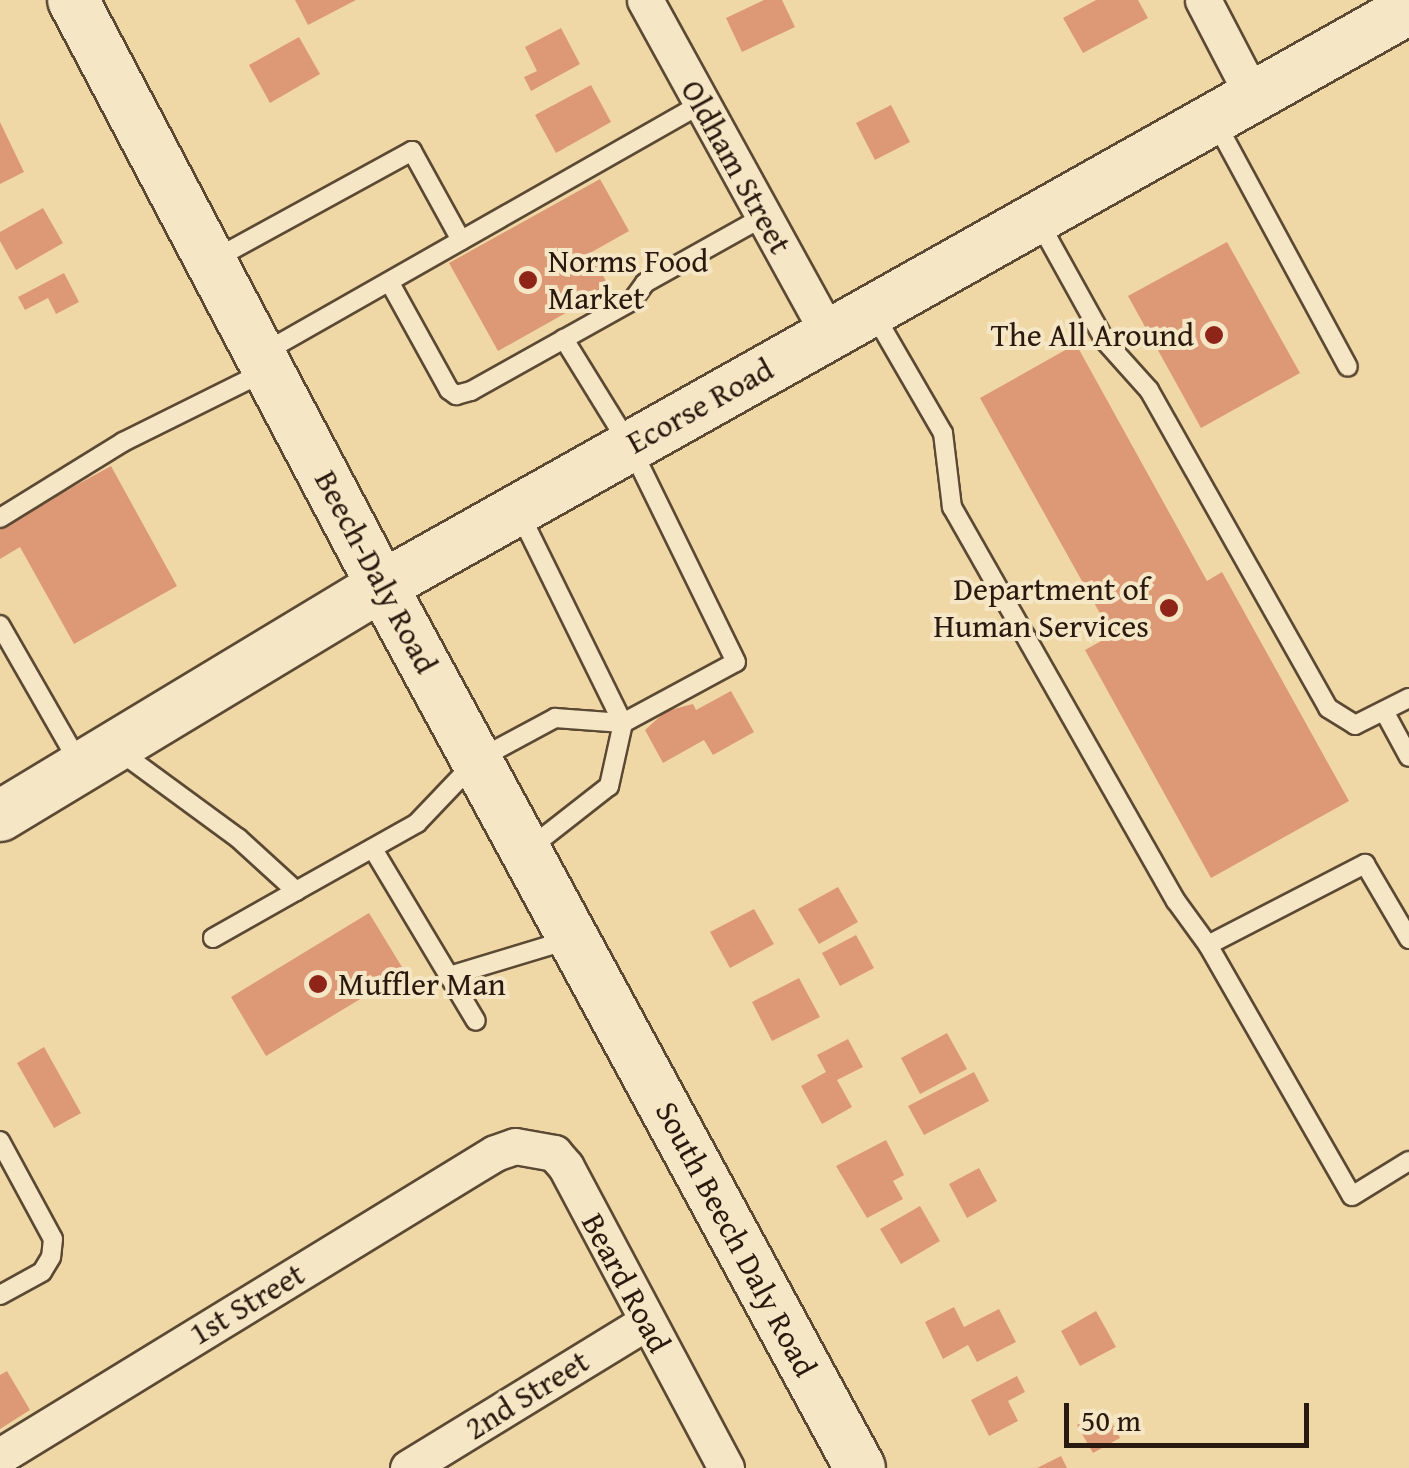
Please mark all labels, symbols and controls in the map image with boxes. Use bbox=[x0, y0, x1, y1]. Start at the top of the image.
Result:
street label: Oldham Street bbox=[672, 73, 800, 261]
place label: Norms Food Market bbox=[548, 243, 708, 318]
marker: Norms Food Market bbox=[517, 269, 539, 291]
place label: The All Around bbox=[991, 316, 1194, 354]
marker: The All Around bbox=[1203, 324, 1225, 346]
street label: Ecorse Road bbox=[620, 350, 780, 462]
street label: Beech-Daly Road bbox=[306, 464, 446, 680]
place label: Department of Human Services bbox=[934, 571, 1149, 646]
marker: Department of Human Services bbox=[1158, 597, 1180, 619]
place label: Muffler Man bbox=[338, 965, 506, 1003]
marker: Muffler Man bbox=[307, 973, 329, 995]
street label: South Beech Daly Road bbox=[647, 1095, 825, 1383]
street label: Beard Road bbox=[573, 1207, 679, 1359]
street label: 1st Street bbox=[183, 1255, 311, 1353]
street label: 2nd Street bbox=[458, 1342, 596, 1448]
scale bar bbox=[1069, 1383, 1314, 1445]
text: 50 m bbox=[1081, 1398, 1141, 1442]

